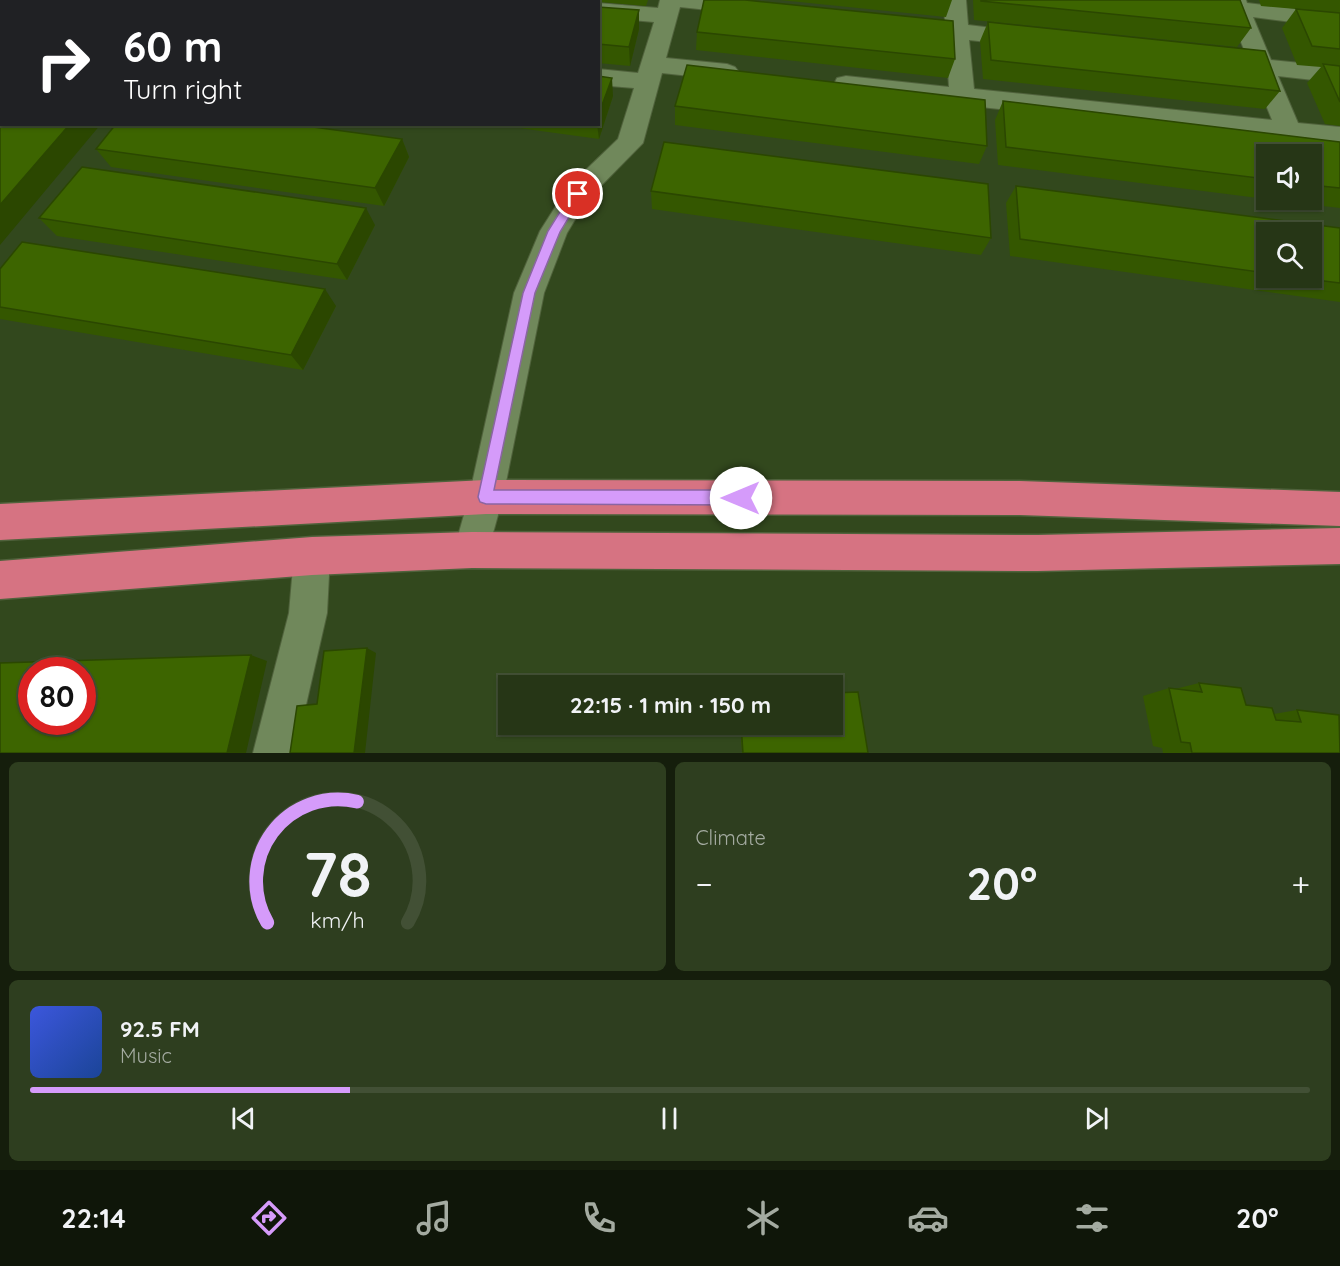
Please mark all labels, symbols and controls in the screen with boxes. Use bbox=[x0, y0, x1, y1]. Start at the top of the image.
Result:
text: 60 m bbox=[123, 20, 223, 73]
icon: right bbox=[24, 24, 102, 102]
text: Turn right bbox=[123, 72, 242, 106]
map controls bbox=[1256, 144, 1322, 288]
button: sound bbox=[1256, 144, 1322, 210]
pin bbox=[552, 168, 603, 219]
icon: arrive bbox=[561, 177, 594, 210]
button: search bbox=[1256, 222, 1322, 288]
position arrow bbox=[709, 466, 773, 530]
speed limit sign: 80 bbox=[18, 657, 96, 735]
text: 22:15 · 1 min · 150 m bbox=[570, 691, 771, 719]
text: Climate bbox=[696, 825, 766, 850]
text: 78 bbox=[303, 835, 371, 913]
text: 20° bbox=[967, 855, 1037, 911]
text: − bbox=[696, 863, 713, 904]
text: + bbox=[1291, 863, 1310, 904]
text: km/h bbox=[310, 908, 364, 934]
text: 92.5 FM bbox=[120, 1015, 200, 1043]
text: Music bbox=[120, 1043, 172, 1068]
icon: previous bbox=[227, 1102, 260, 1135]
icon: pause bbox=[653, 1102, 686, 1135]
icon: next bbox=[1080, 1102, 1113, 1135]
icon: directions bbox=[248, 1197, 290, 1239]
icon: music bbox=[413, 1197, 455, 1239]
icon: phone bbox=[578, 1197, 620, 1239]
icon: climate bbox=[742, 1197, 784, 1239]
icon: car bbox=[907, 1197, 949, 1239]
icon: filters bbox=[1071, 1197, 1113, 1239]
text: 22:14 bbox=[61, 1201, 126, 1235]
text: 20° bbox=[1236, 1201, 1279, 1235]

